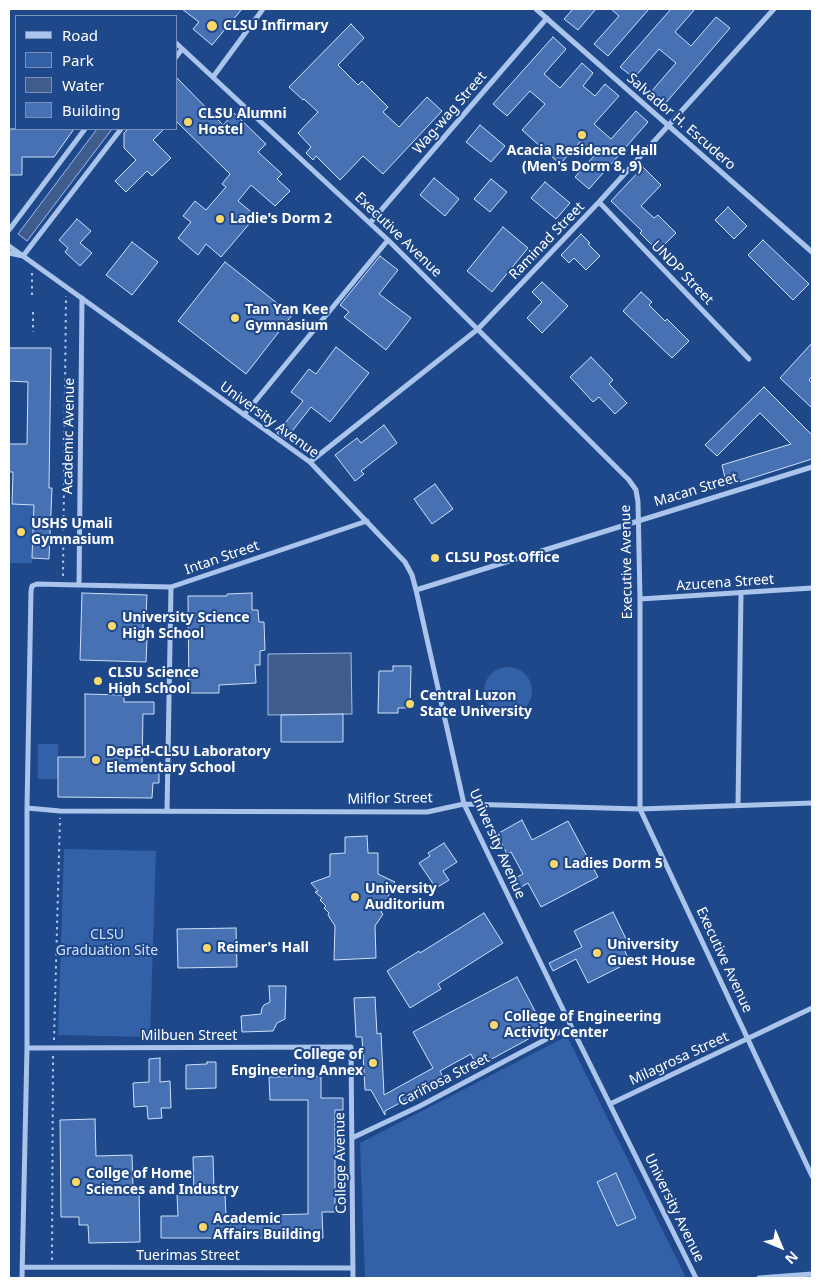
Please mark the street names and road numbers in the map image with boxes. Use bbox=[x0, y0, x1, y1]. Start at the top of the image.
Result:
street label: Wag-wag Street bbox=[410, 68, 490, 158]
street label: Salvador H. Escudero bbox=[623, 70, 739, 174]
street label: Executive Avenue bbox=[351, 189, 445, 281]
street label: Raminad Street bbox=[506, 199, 588, 283]
street label: UNDP Street bbox=[647, 238, 717, 308]
street label: Academic Avenue bbox=[60, 378, 78, 494]
street label: University Avenue bbox=[216, 378, 322, 462]
street label: Macan Street bbox=[652, 469, 740, 511]
street label: Executive Avenue bbox=[618, 505, 636, 619]
street label: Intan Street bbox=[183, 537, 261, 579]
street label: Azucena Street bbox=[676, 571, 774, 595]
street label: University Avenue bbox=[465, 786, 529, 902]
street label: Milflor Street bbox=[347, 790, 433, 808]
street label: Executive Avenue bbox=[692, 904, 756, 1016]
street label: Milbuen Street bbox=[141, 1028, 237, 1044]
street label: Milagrosa Street bbox=[627, 1029, 731, 1089]
street label: Cariñosa Street bbox=[395, 1050, 493, 1110]
street label: College Avenue bbox=[332, 1112, 350, 1214]
street label: University Avenue bbox=[640, 1151, 708, 1265]
street label: Tuerimas Street bbox=[136, 1248, 240, 1264]

